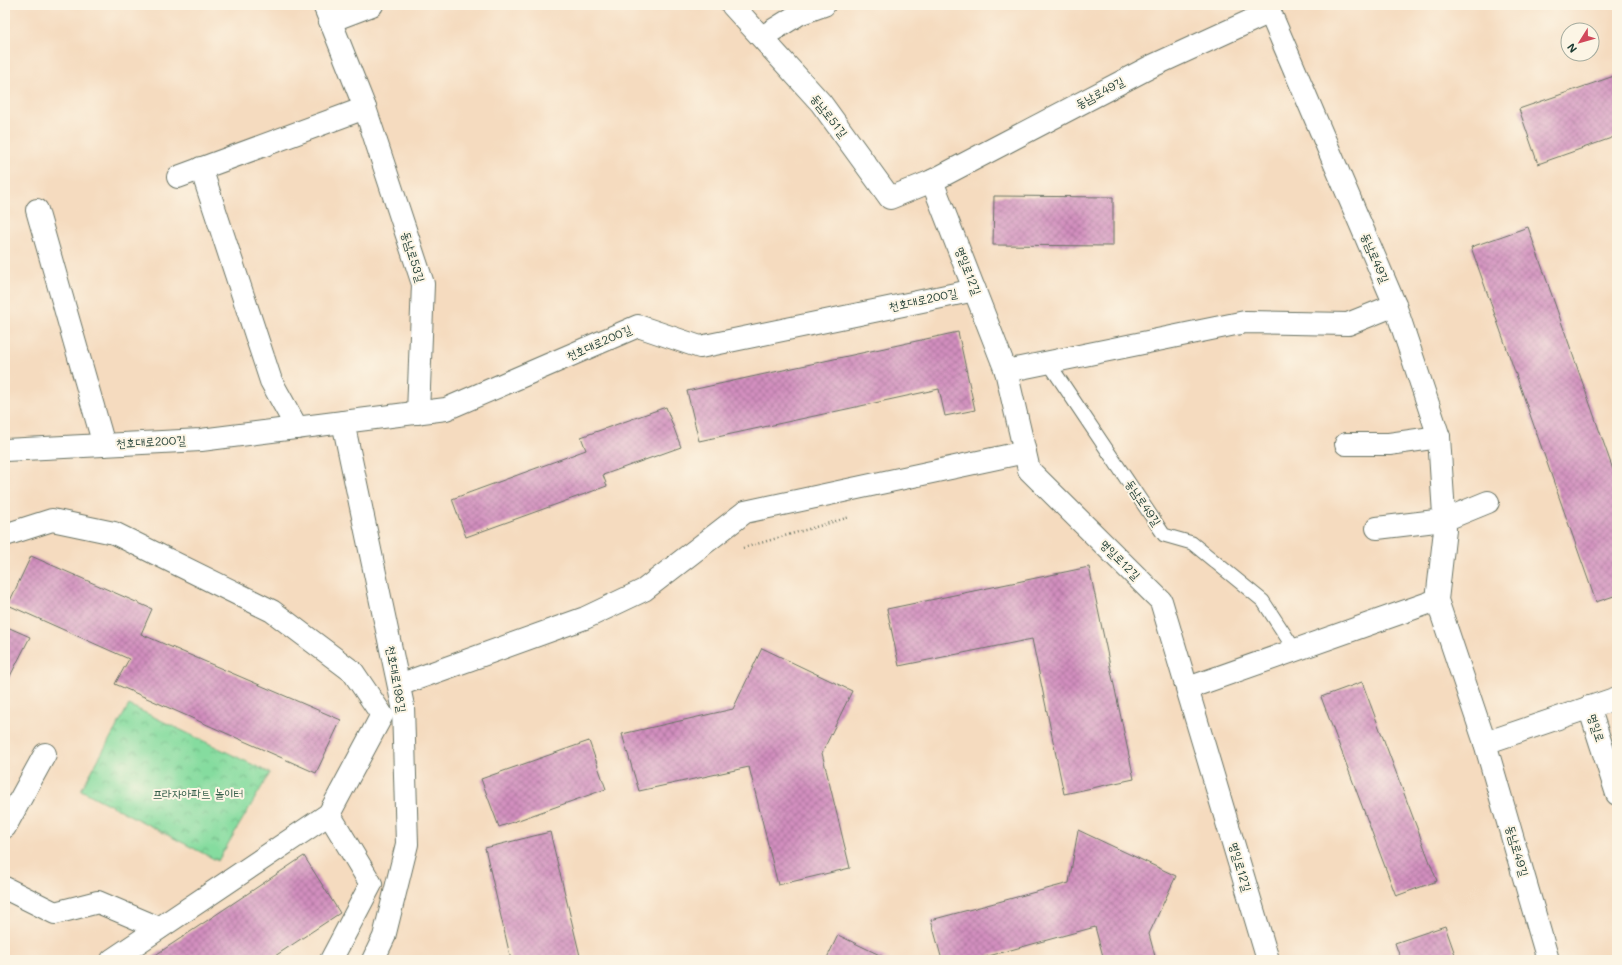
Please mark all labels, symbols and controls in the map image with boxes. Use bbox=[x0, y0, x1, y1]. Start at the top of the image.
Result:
north arrow bbox=[1560, 22, 1600, 62]
text: N bbox=[1563, 40, 1580, 56]
street label: 동남로49길 bbox=[1072, 73, 1127, 112]
street label: 동남로51길 bbox=[808, 90, 852, 141]
street label: 동남로53길 bbox=[399, 229, 429, 285]
street label: 동남로49길 bbox=[1358, 230, 1394, 285]
street label: 명일로12길 bbox=[952, 244, 986, 297]
street label: 천호대로200길 bbox=[887, 284, 959, 314]
street label: 천호대로200길 bbox=[563, 320, 634, 364]
street label: 천호대로200길 bbox=[116, 431, 187, 451]
street label: 동남로49길 bbox=[1122, 476, 1165, 529]
street label: 명일로12길 bbox=[1097, 536, 1145, 583]
street label: 천호대로198길 bbox=[383, 644, 411, 714]
street label: 명일로 bbox=[1585, 711, 1609, 744]
park label: 프라자아파트 놀이터 bbox=[153, 785, 243, 801]
street label: 동남로49길 bbox=[1503, 823, 1533, 879]
street label: 명일로12길 bbox=[1226, 840, 1256, 894]

